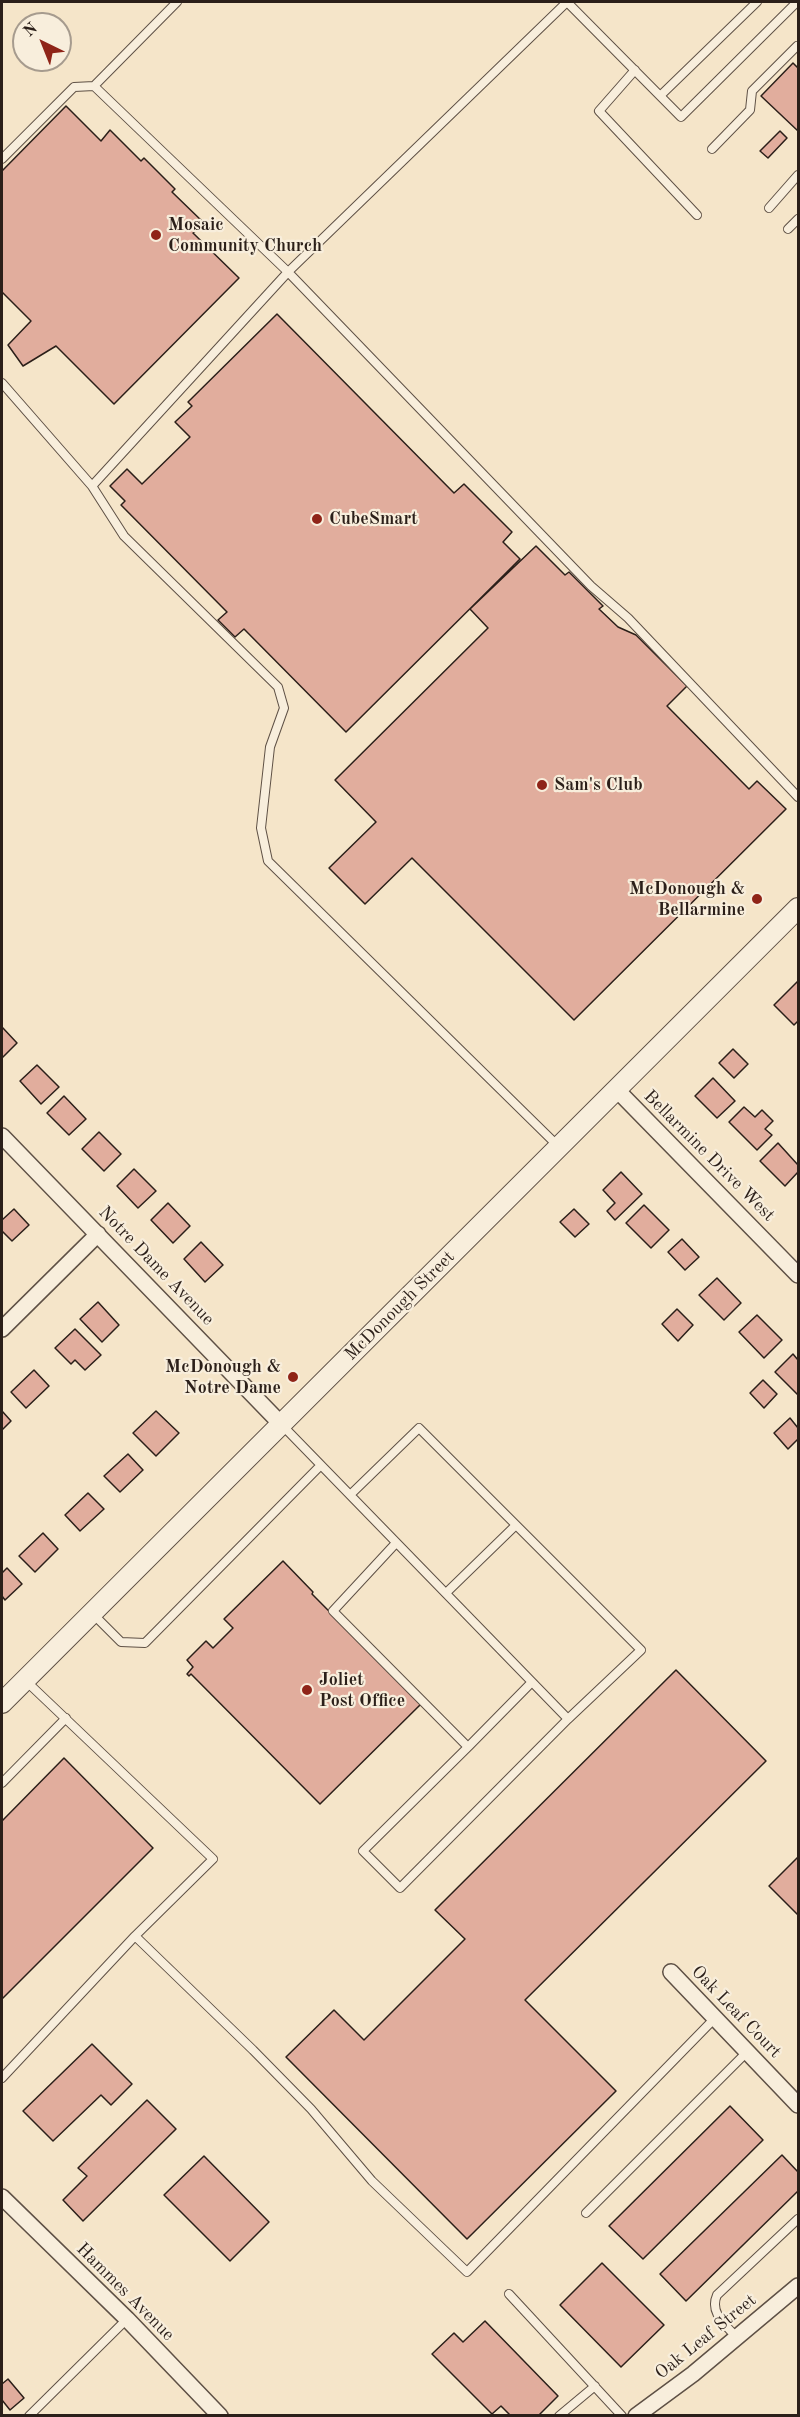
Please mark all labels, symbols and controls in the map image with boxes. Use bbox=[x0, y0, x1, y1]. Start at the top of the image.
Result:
north arrow bbox=[12, 12, 72, 72]
text: N bbox=[21, 20, 41, 40]
place label: Mosaic Community Church bbox=[168, 214, 322, 256]
marker: Mosaic Community Church bbox=[149, 228, 163, 242]
place label: CubeSmart bbox=[329, 508, 418, 530]
marker: CubeSmart bbox=[310, 512, 324, 526]
place label: Sam's Club bbox=[554, 774, 643, 796]
marker: Sam's Club bbox=[535, 778, 549, 792]
place label: McDonough & Bellarmine bbox=[629, 878, 745, 920]
marker: McDonough & Bellarmine bbox=[750, 892, 764, 906]
street label: Bellarmine Drive West bbox=[639, 1086, 779, 1226]
street label: Notre Dame Avenue bbox=[94, 1202, 218, 1330]
street label: McDonough Street bbox=[341, 1247, 459, 1365]
place label: McDonough & Notre Dame bbox=[165, 1356, 281, 1398]
marker: McDonough & Notre Dame bbox=[286, 1370, 300, 1384]
place label: Joliet Post Office bbox=[319, 1669, 405, 1712]
marker: Joliet Post Office bbox=[300, 1683, 314, 1697]
street label: Oak Leaf Court bbox=[686, 1961, 786, 2063]
street label: Hammes Avenue bbox=[71, 2238, 179, 2346]
street label: Oak Leaf Street bbox=[651, 2290, 761, 2384]

